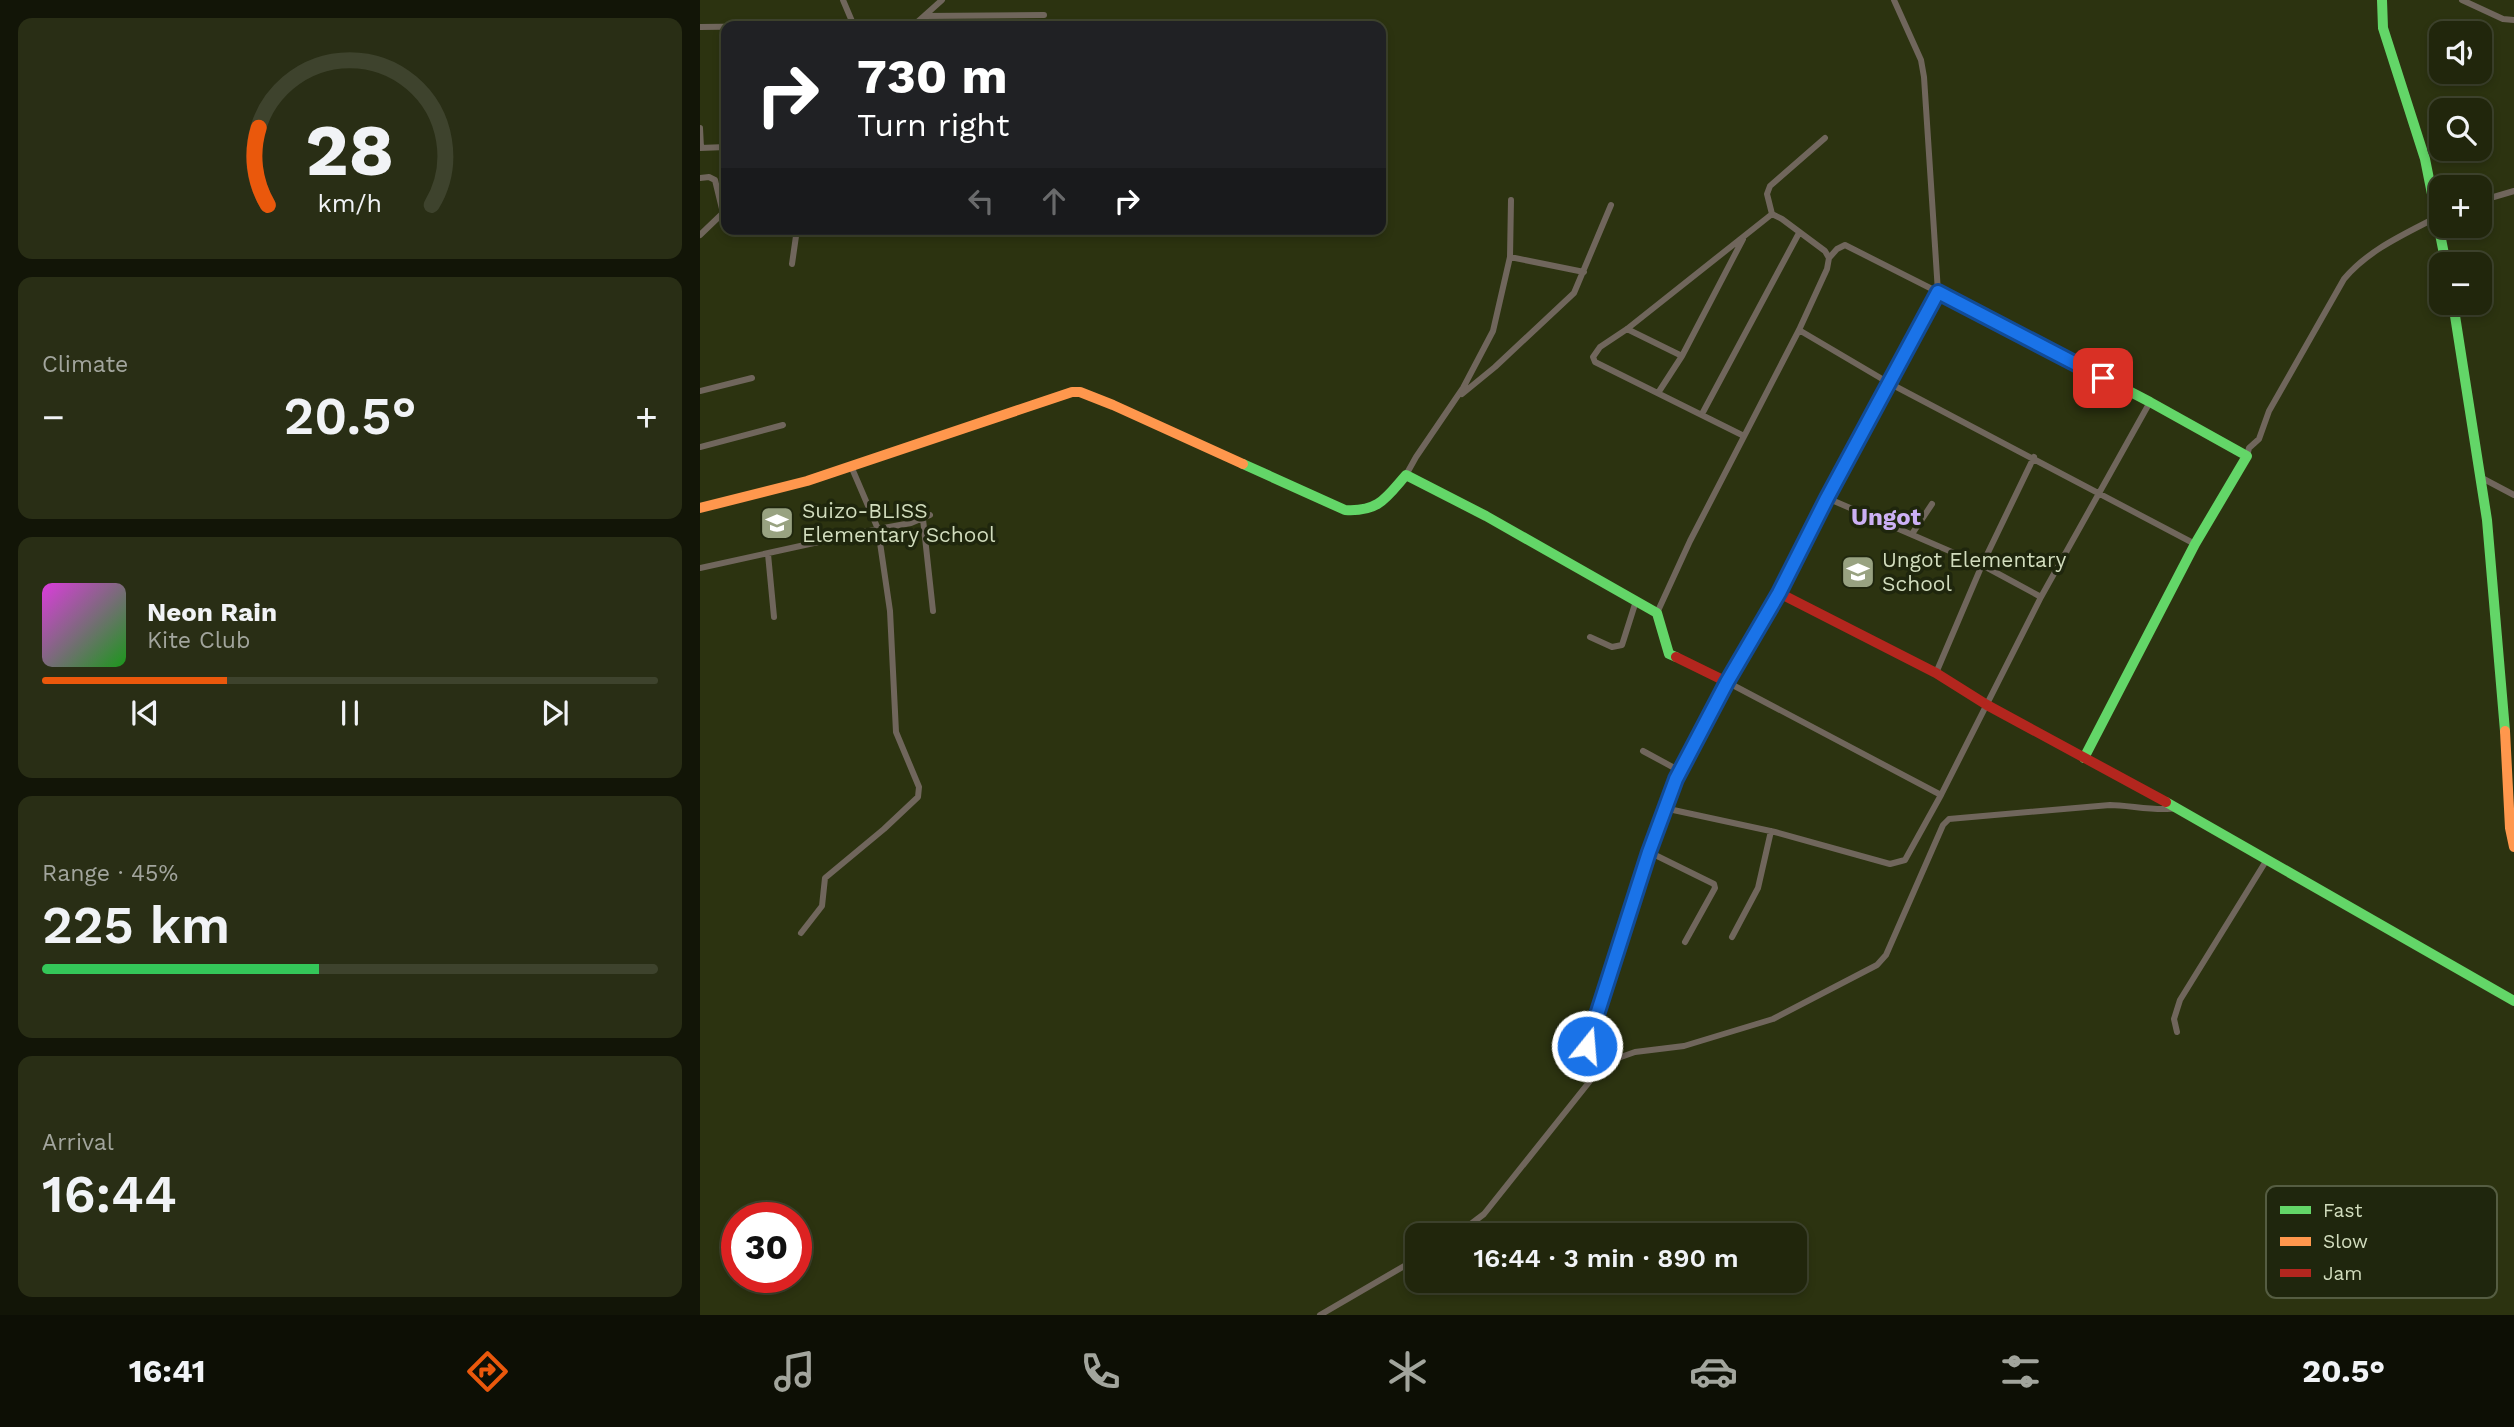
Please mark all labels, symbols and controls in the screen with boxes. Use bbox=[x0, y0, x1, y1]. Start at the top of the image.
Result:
map controls bbox=[2429, 21, 2492, 315]
button: sound bbox=[2429, 21, 2492, 84]
text: 730 m bbox=[857, 47, 1008, 105]
icon: right bbox=[742, 49, 833, 140]
button: search bbox=[2429, 98, 2492, 161]
text: Turn right bbox=[857, 106, 1009, 144]
text: 28 bbox=[305, 107, 395, 193]
button: + bbox=[2429, 175, 2492, 238]
icon: left bbox=[962, 182, 1000, 220]
icon: ahead bbox=[1035, 182, 1073, 220]
icon: right bbox=[1108, 182, 1146, 220]
text: km/h bbox=[318, 189, 382, 218]
button: − bbox=[2429, 252, 2492, 315]
pin bbox=[2073, 348, 2133, 408]
text: Climate bbox=[42, 351, 128, 378]
icon: arrive bbox=[2084, 359, 2122, 397]
text: 20.5° bbox=[284, 386, 416, 447]
text: − bbox=[42, 395, 65, 439]
text: + bbox=[635, 395, 658, 439]
place label: Suizo-BLISS Elementary School bbox=[802, 498, 996, 547]
district label: Ungot bbox=[1851, 503, 1922, 531]
school or university icon: Suizo-BLISS Elementary School bbox=[758, 504, 796, 542]
place label: Ungot Elementary School bbox=[1882, 547, 2066, 596]
school or university icon: Ungot Elementary School bbox=[1839, 553, 1877, 591]
text: Neon Rain bbox=[147, 597, 277, 627]
text: Kite Club bbox=[147, 627, 250, 654]
icon: previous bbox=[126, 694, 164, 732]
icon: pause bbox=[331, 694, 369, 732]
icon: next bbox=[536, 694, 574, 732]
text: Range · 45% bbox=[42, 860, 178, 887]
text: 225 km bbox=[42, 895, 230, 956]
position arrow bbox=[1550, 1009, 1624, 1083]
text: Arrival bbox=[42, 1129, 114, 1156]
text: 16:44 bbox=[42, 1164, 177, 1225]
legend bbox=[2266, 1186, 2497, 1298]
text: Fast bbox=[2323, 1199, 2362, 1222]
speed limit sign: 30 bbox=[721, 1202, 812, 1293]
text: Slow bbox=[2323, 1230, 2368, 1253]
text: 16:44 · 3 min · 890 m bbox=[1473, 1243, 1739, 1273]
text: Jam bbox=[2323, 1262, 2362, 1285]
icon: directions bbox=[463, 1347, 512, 1396]
icon: music bbox=[770, 1347, 819, 1396]
icon: phone bbox=[1076, 1347, 1125, 1396]
icon: climate bbox=[1383, 1347, 1432, 1396]
icon: car bbox=[1689, 1347, 1738, 1396]
icon: filters bbox=[1996, 1347, 2045, 1396]
text: 16:41 bbox=[129, 1352, 206, 1390]
text: 20.5° bbox=[2302, 1352, 2385, 1390]

